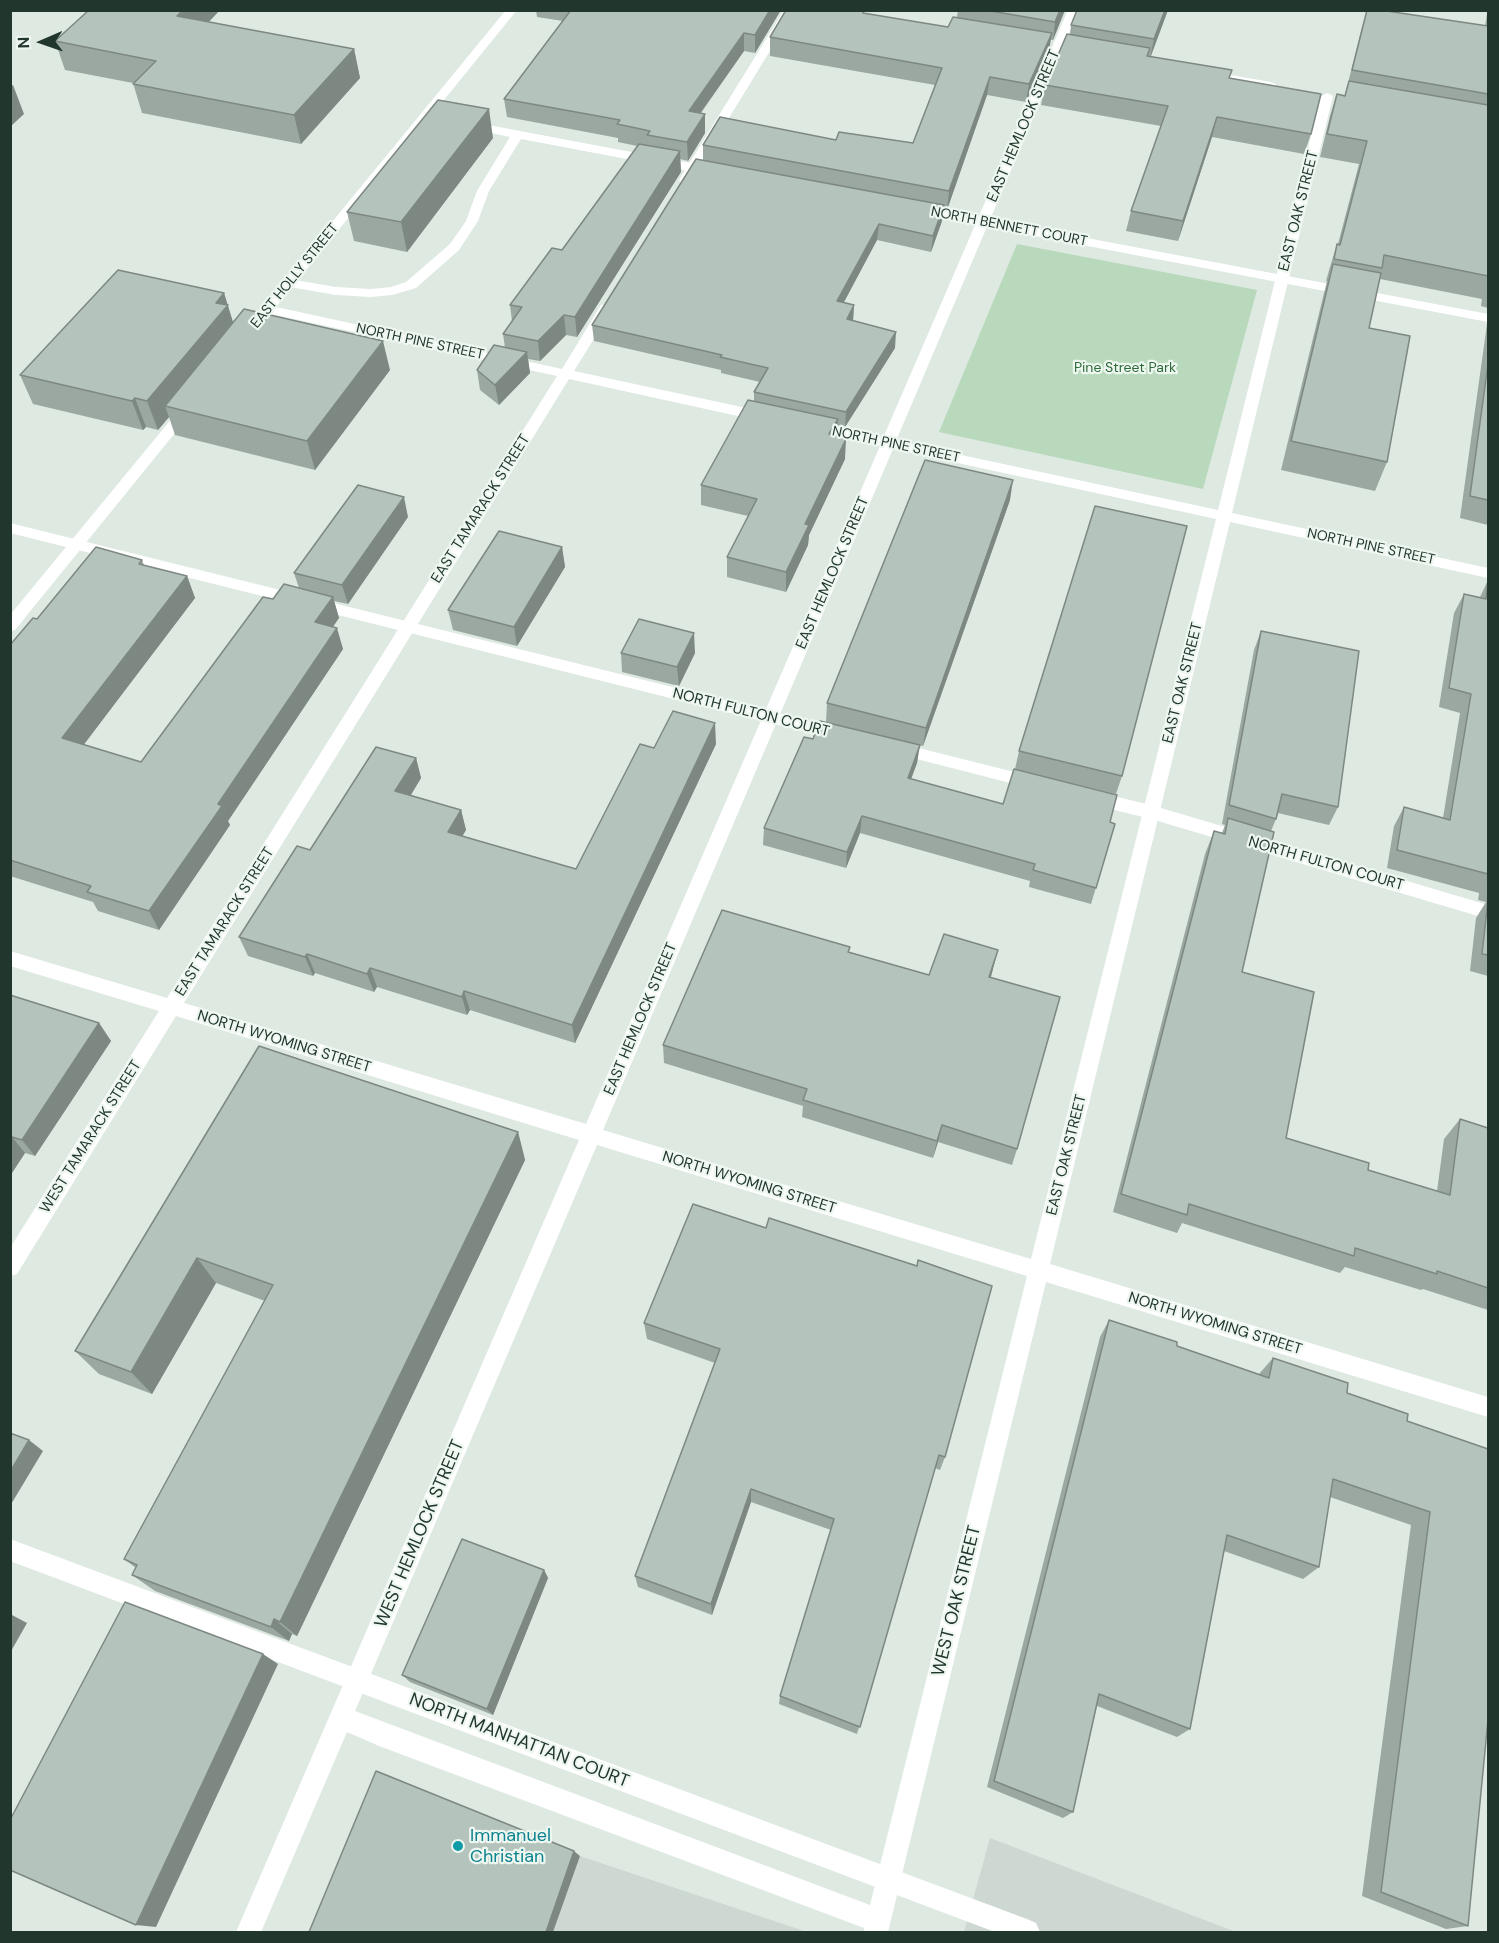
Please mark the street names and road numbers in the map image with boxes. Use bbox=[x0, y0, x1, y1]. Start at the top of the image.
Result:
street label: EAST HEMLOCK STREET bbox=[984, 47, 1064, 205]
street label: EAST OAK STREET bbox=[1275, 149, 1323, 273]
street label: NORTH BENNETT COURT bbox=[929, 204, 1089, 250]
street label: EAST HOLLY STREET bbox=[248, 220, 342, 332]
street label: NORTH PINE STREET bbox=[354, 320, 486, 364]
street label: NORTH PINE STREET bbox=[830, 423, 962, 467]
street label: EAST TAMARACK STREET bbox=[428, 431, 534, 587]
street label: EAST HEMLOCK STREET bbox=[793, 494, 873, 652]
street label: NORTH PINE STREET bbox=[1305, 525, 1437, 569]
street label: EAST OAK STREET bbox=[1159, 621, 1207, 745]
street label: NORTH FULTON COURT bbox=[671, 685, 831, 741]
street label: NORTH FULTON COURT bbox=[1246, 833, 1406, 895]
street label: EAST TAMARACK STREET bbox=[172, 844, 278, 1000]
street label: EAST HEMLOCK STREET bbox=[601, 940, 681, 1098]
street label: NORTH WYOMING STREET bbox=[195, 1007, 373, 1077]
street label: WEST TAMARACK STREET bbox=[37, 1057, 145, 1217]
street label: EAST OAK STREET bbox=[1043, 1093, 1091, 1217]
street label: NORTH WYOMING STREET bbox=[660, 1148, 838, 1218]
street label: NORTH WYOMING STREET bbox=[1126, 1289, 1304, 1359]
street label: WEST HEMLOCK STREET bbox=[371, 1437, 469, 1631]
street label: WEST OAK STREET bbox=[928, 1524, 986, 1678]
street label: NORTH MANHATTAN COURT bbox=[406, 1689, 632, 1793]

